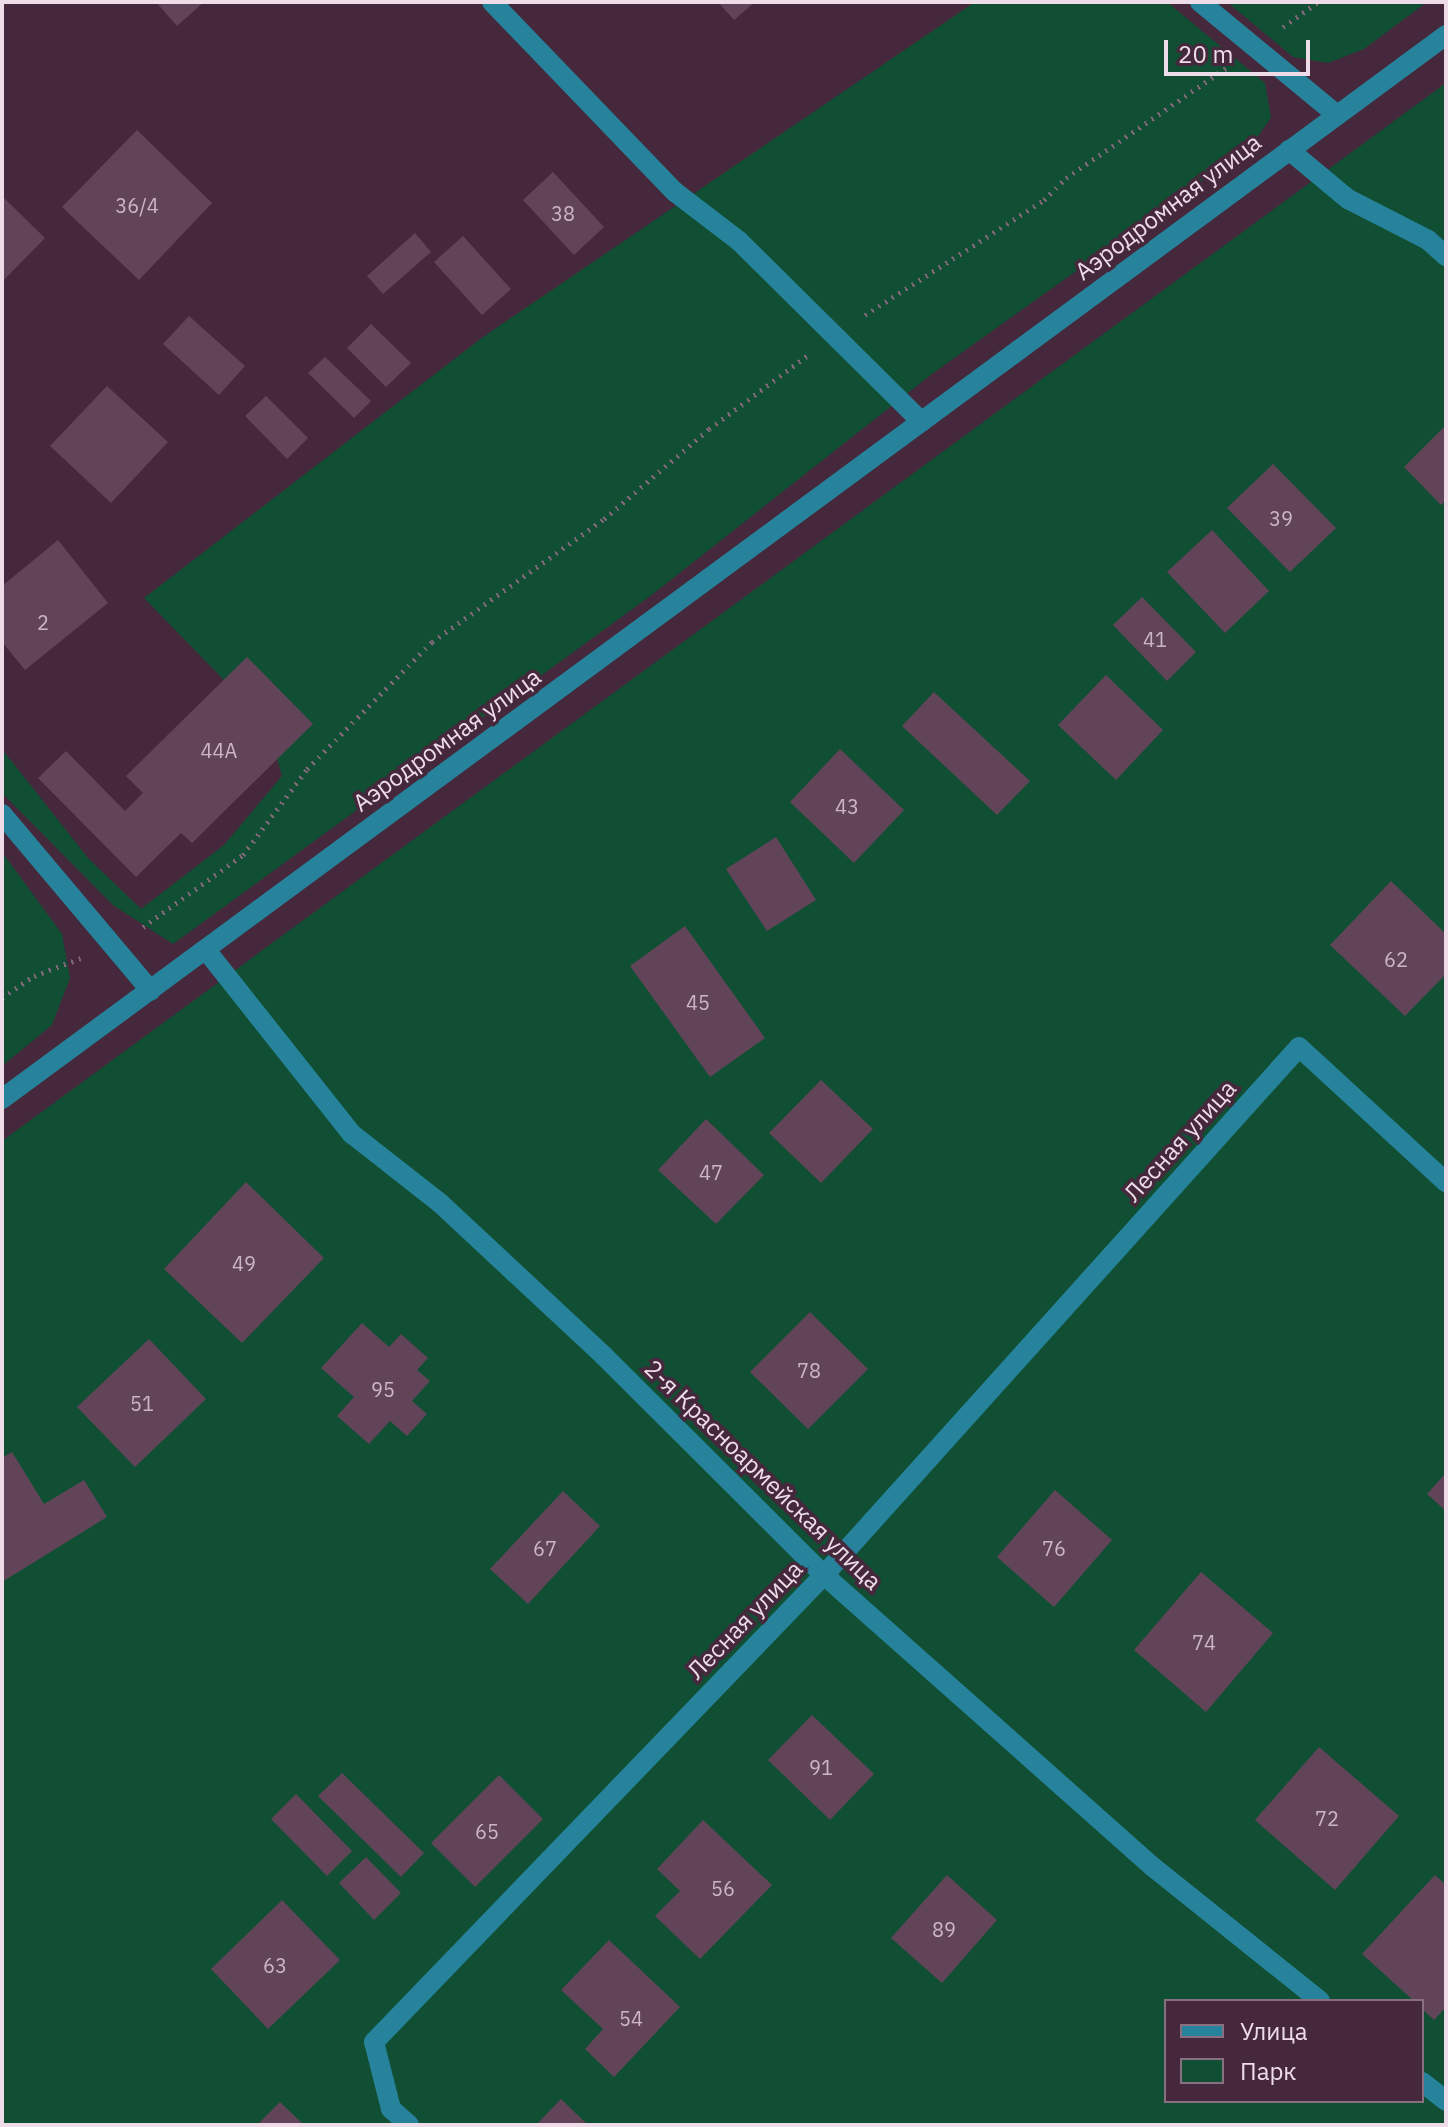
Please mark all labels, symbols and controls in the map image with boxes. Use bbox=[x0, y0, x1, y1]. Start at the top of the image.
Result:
scale bar bbox=[1168, 24, 1314, 74]
text: 20 m bbox=[1178, 38, 1233, 70]
street label: Аэродромная улица bbox=[1069, 128, 1267, 286]
house number: 36/4 bbox=[115, 193, 159, 217]
house number: 38 bbox=[551, 201, 575, 225]
house number: 39 bbox=[1269, 506, 1293, 530]
house number: 2 bbox=[37, 610, 49, 634]
house number: 41 bbox=[1143, 627, 1167, 651]
street label: Аэродромная улица bbox=[347, 662, 547, 818]
house number: 44А bbox=[201, 738, 237, 762]
house number: 43 bbox=[835, 794, 859, 818]
house number: 62 bbox=[1384, 947, 1408, 971]
house number: 45 bbox=[686, 990, 710, 1014]
street label: Лесная улица bbox=[1118, 1074, 1242, 1208]
house number: 47 bbox=[699, 1160, 723, 1184]
house number: 49 bbox=[232, 1251, 256, 1275]
street label: 2-я Красноармейская улица bbox=[639, 1354, 887, 1596]
house number: 78 bbox=[797, 1358, 821, 1382]
house number: 95 bbox=[371, 1377, 395, 1401]
house number: 51 bbox=[130, 1391, 154, 1415]
house number: 67 bbox=[533, 1536, 557, 1560]
house number: 76 bbox=[1042, 1536, 1066, 1560]
street label: Лесная улица bbox=[681, 1555, 809, 1685]
house number: 74 bbox=[1192, 1630, 1216, 1654]
house number: 91 bbox=[809, 1755, 833, 1779]
house number: 72 bbox=[1315, 1806, 1339, 1830]
house number: 65 bbox=[475, 1819, 499, 1843]
house number: 56 bbox=[711, 1876, 735, 1900]
house number: 89 bbox=[932, 1917, 956, 1941]
house number: 63 bbox=[263, 1953, 287, 1977]
legend bbox=[1164, 1999, 1424, 2103]
house number: 54 bbox=[619, 2006, 643, 2030]
text: Улица bbox=[1240, 2015, 1308, 2047]
text: Парк bbox=[1240, 2055, 1297, 2087]

